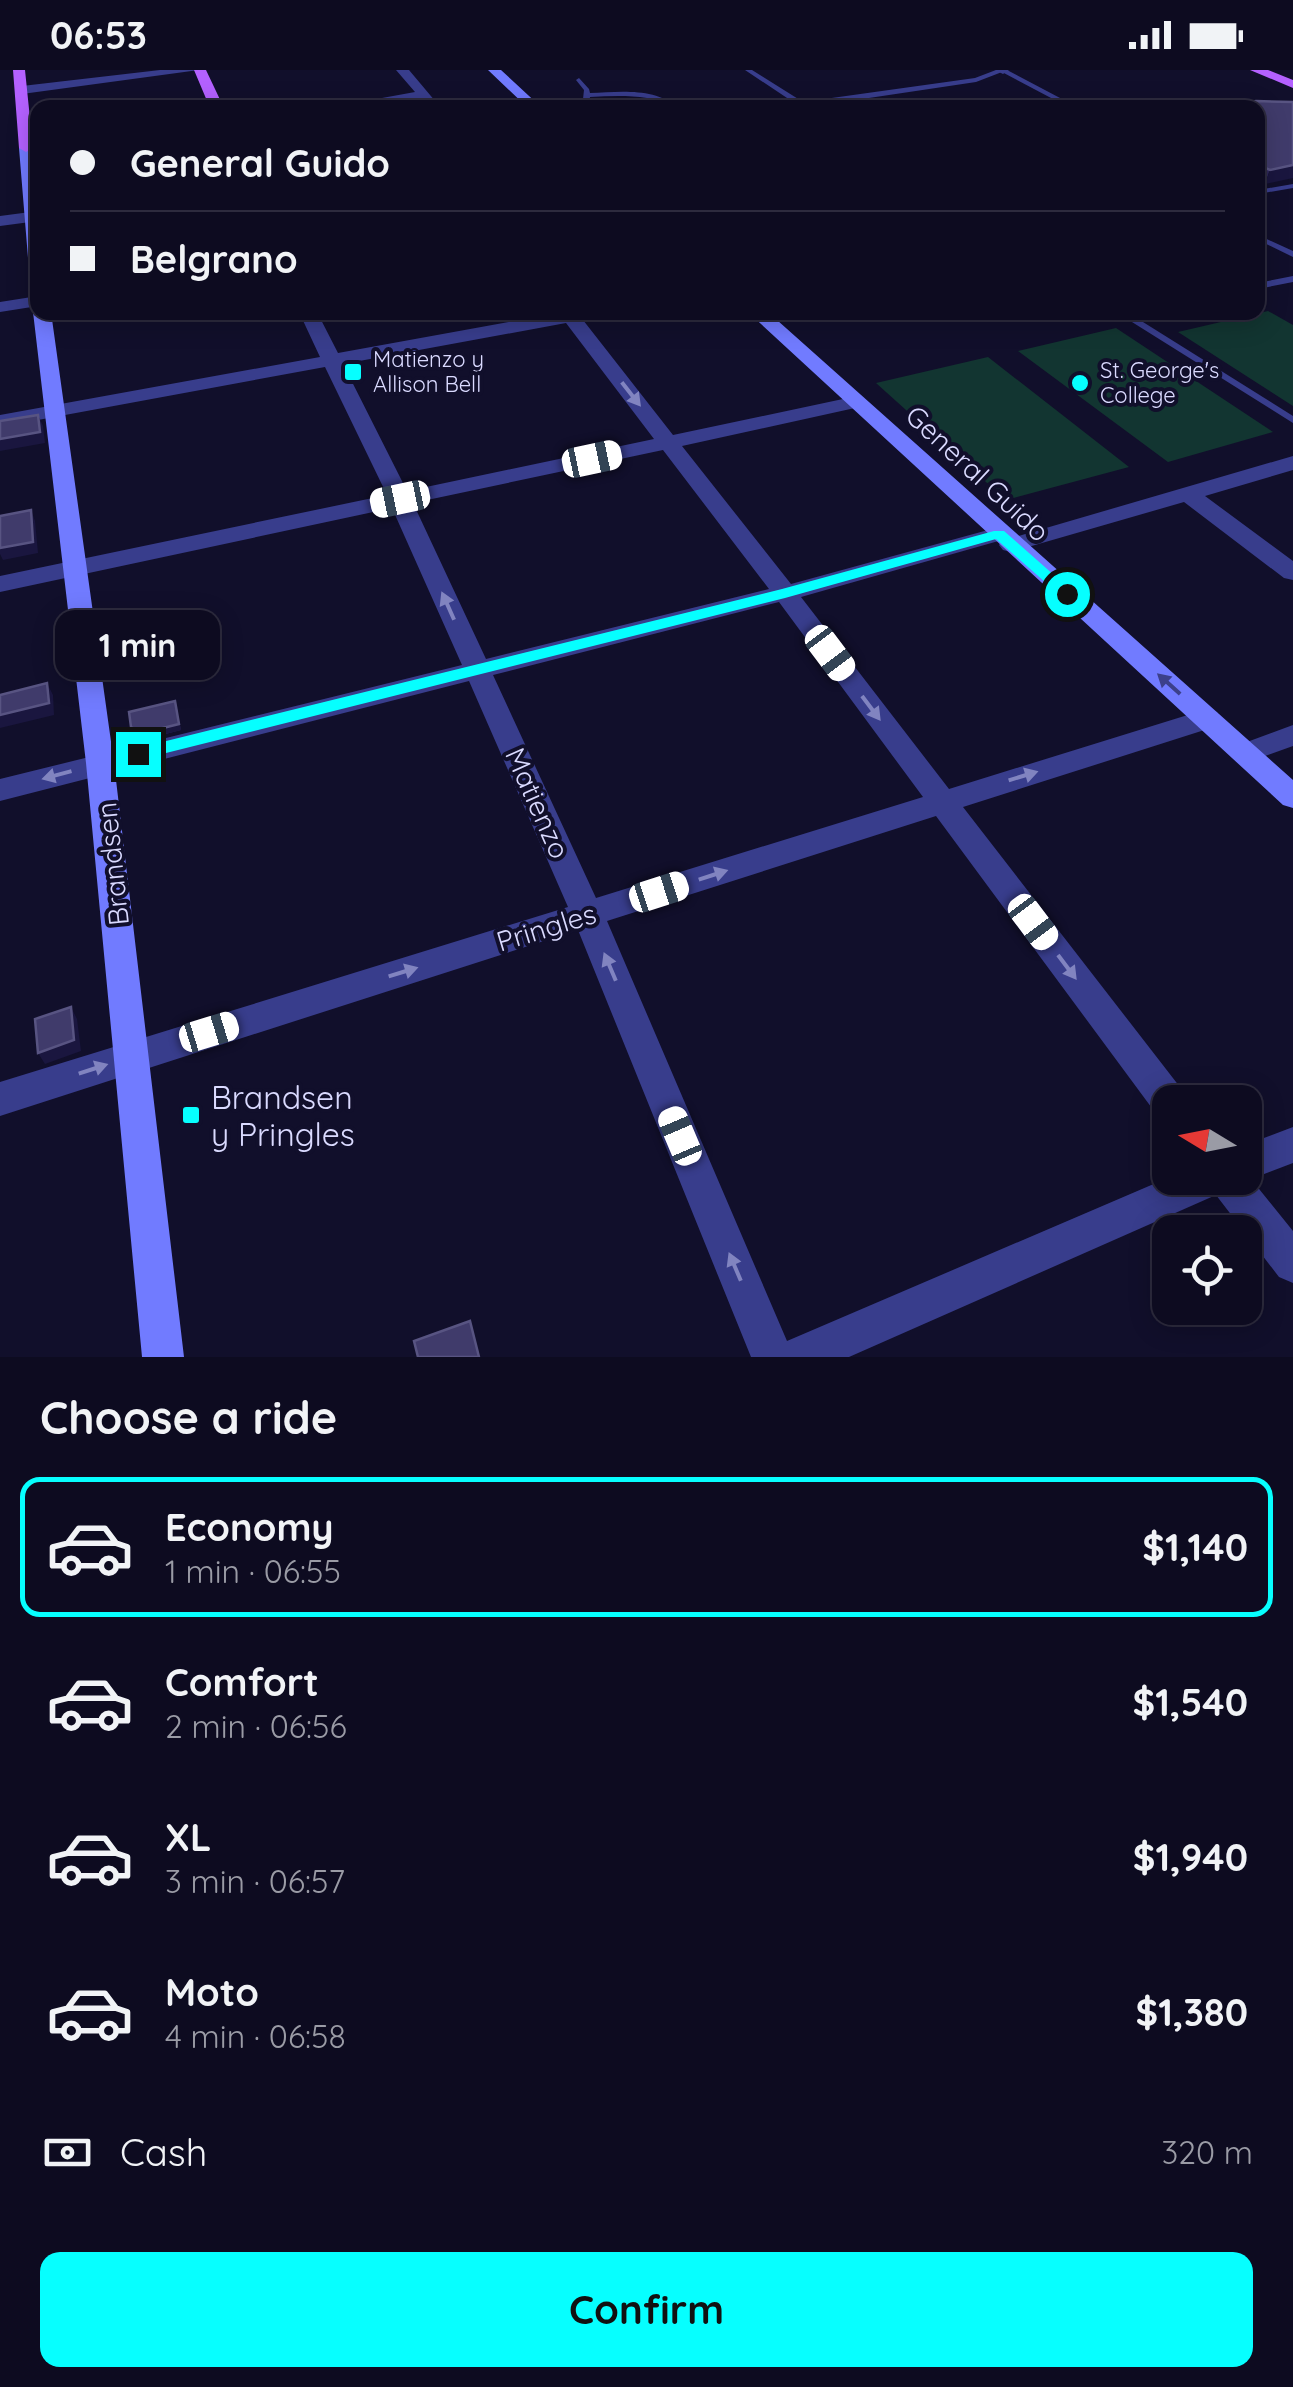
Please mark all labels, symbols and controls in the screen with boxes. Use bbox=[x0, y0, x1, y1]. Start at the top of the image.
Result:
text: 06:53 bbox=[50, 11, 147, 59]
text: General Guido bbox=[130, 139, 390, 187]
text: Belgrano bbox=[130, 235, 298, 283]
place label: Matienzo y Allison Bell bbox=[373, 345, 484, 398]
place label: St. George's College bbox=[1100, 356, 1219, 409]
marker: Matienzo y Allison Bell bbox=[342, 361, 364, 383]
marker: St. George's College bbox=[1069, 372, 1091, 394]
one-way arrow bbox=[620, 381, 640, 407]
street label: General Guido bbox=[899, 397, 1057, 549]
car bbox=[560, 438, 624, 480]
car bbox=[368, 478, 432, 520]
route start bbox=[1045, 572, 1090, 617]
one-way arrow bbox=[440, 592, 457, 621]
callout: 1 min bbox=[56, 609, 220, 679]
car bbox=[800, 620, 860, 686]
text: 1 min bbox=[99, 625, 176, 665]
one-way arrow bbox=[1156, 674, 1181, 696]
one-way arrow bbox=[860, 695, 880, 721]
route end bbox=[116, 732, 161, 777]
street label: Matienzo bbox=[498, 742, 578, 864]
one-way arrow bbox=[41, 767, 72, 783]
one-way arrow bbox=[1008, 768, 1038, 783]
street label: Brandsen bbox=[88, 801, 136, 927]
one-way arrow bbox=[698, 866, 728, 881]
car bbox=[626, 868, 692, 916]
car bbox=[1003, 889, 1063, 955]
street label: Pringles bbox=[492, 895, 600, 959]
one-way arrow bbox=[602, 952, 618, 982]
one-way arrow bbox=[1056, 954, 1077, 980]
one-way arrow bbox=[388, 964, 419, 979]
car bbox=[176, 1009, 242, 1055]
one-way arrow bbox=[78, 1060, 108, 1075]
place label: Brandsen y Pringles bbox=[211, 1077, 355, 1154]
north arrow bbox=[1152, 1085, 1262, 1195]
map controls bbox=[1152, 1085, 1262, 1325]
car bbox=[654, 1103, 706, 1169]
marker: Brandsen y Pringles bbox=[180, 1104, 202, 1126]
button: locate bbox=[1152, 1215, 1262, 1325]
one-way arrow bbox=[727, 1252, 743, 1282]
text: Choose a ride bbox=[40, 1389, 337, 1445]
icon: car bbox=[45, 1502, 135, 1592]
text: Economy bbox=[165, 1503, 334, 1551]
text: $1,140 bbox=[1142, 1523, 1248, 1571]
text: 1 min · 06:55 bbox=[165, 1551, 341, 1591]
icon: car bbox=[45, 1657, 135, 1747]
text: Comfort bbox=[165, 1658, 319, 1706]
text: $1,540 bbox=[1133, 1678, 1248, 1726]
text: 2 min · 06:56 bbox=[165, 1706, 347, 1746]
icon: car bbox=[45, 1812, 135, 1902]
text: XL bbox=[165, 1813, 211, 1861]
text: $1,940 bbox=[1133, 1833, 1248, 1881]
text: 3 min · 06:57 bbox=[165, 1861, 345, 1901]
icon: car bbox=[45, 1967, 135, 2057]
text: Moto bbox=[165, 1968, 259, 2016]
text: $1,380 bbox=[1136, 1988, 1248, 2036]
text: 4 min · 06:58 bbox=[165, 2016, 346, 2056]
icon: cash bbox=[40, 2125, 95, 2180]
text: Cash bbox=[120, 2128, 207, 2176]
text: 320 m bbox=[1162, 2132, 1253, 2172]
button: Confirm bbox=[40, 2252, 1253, 2367]

